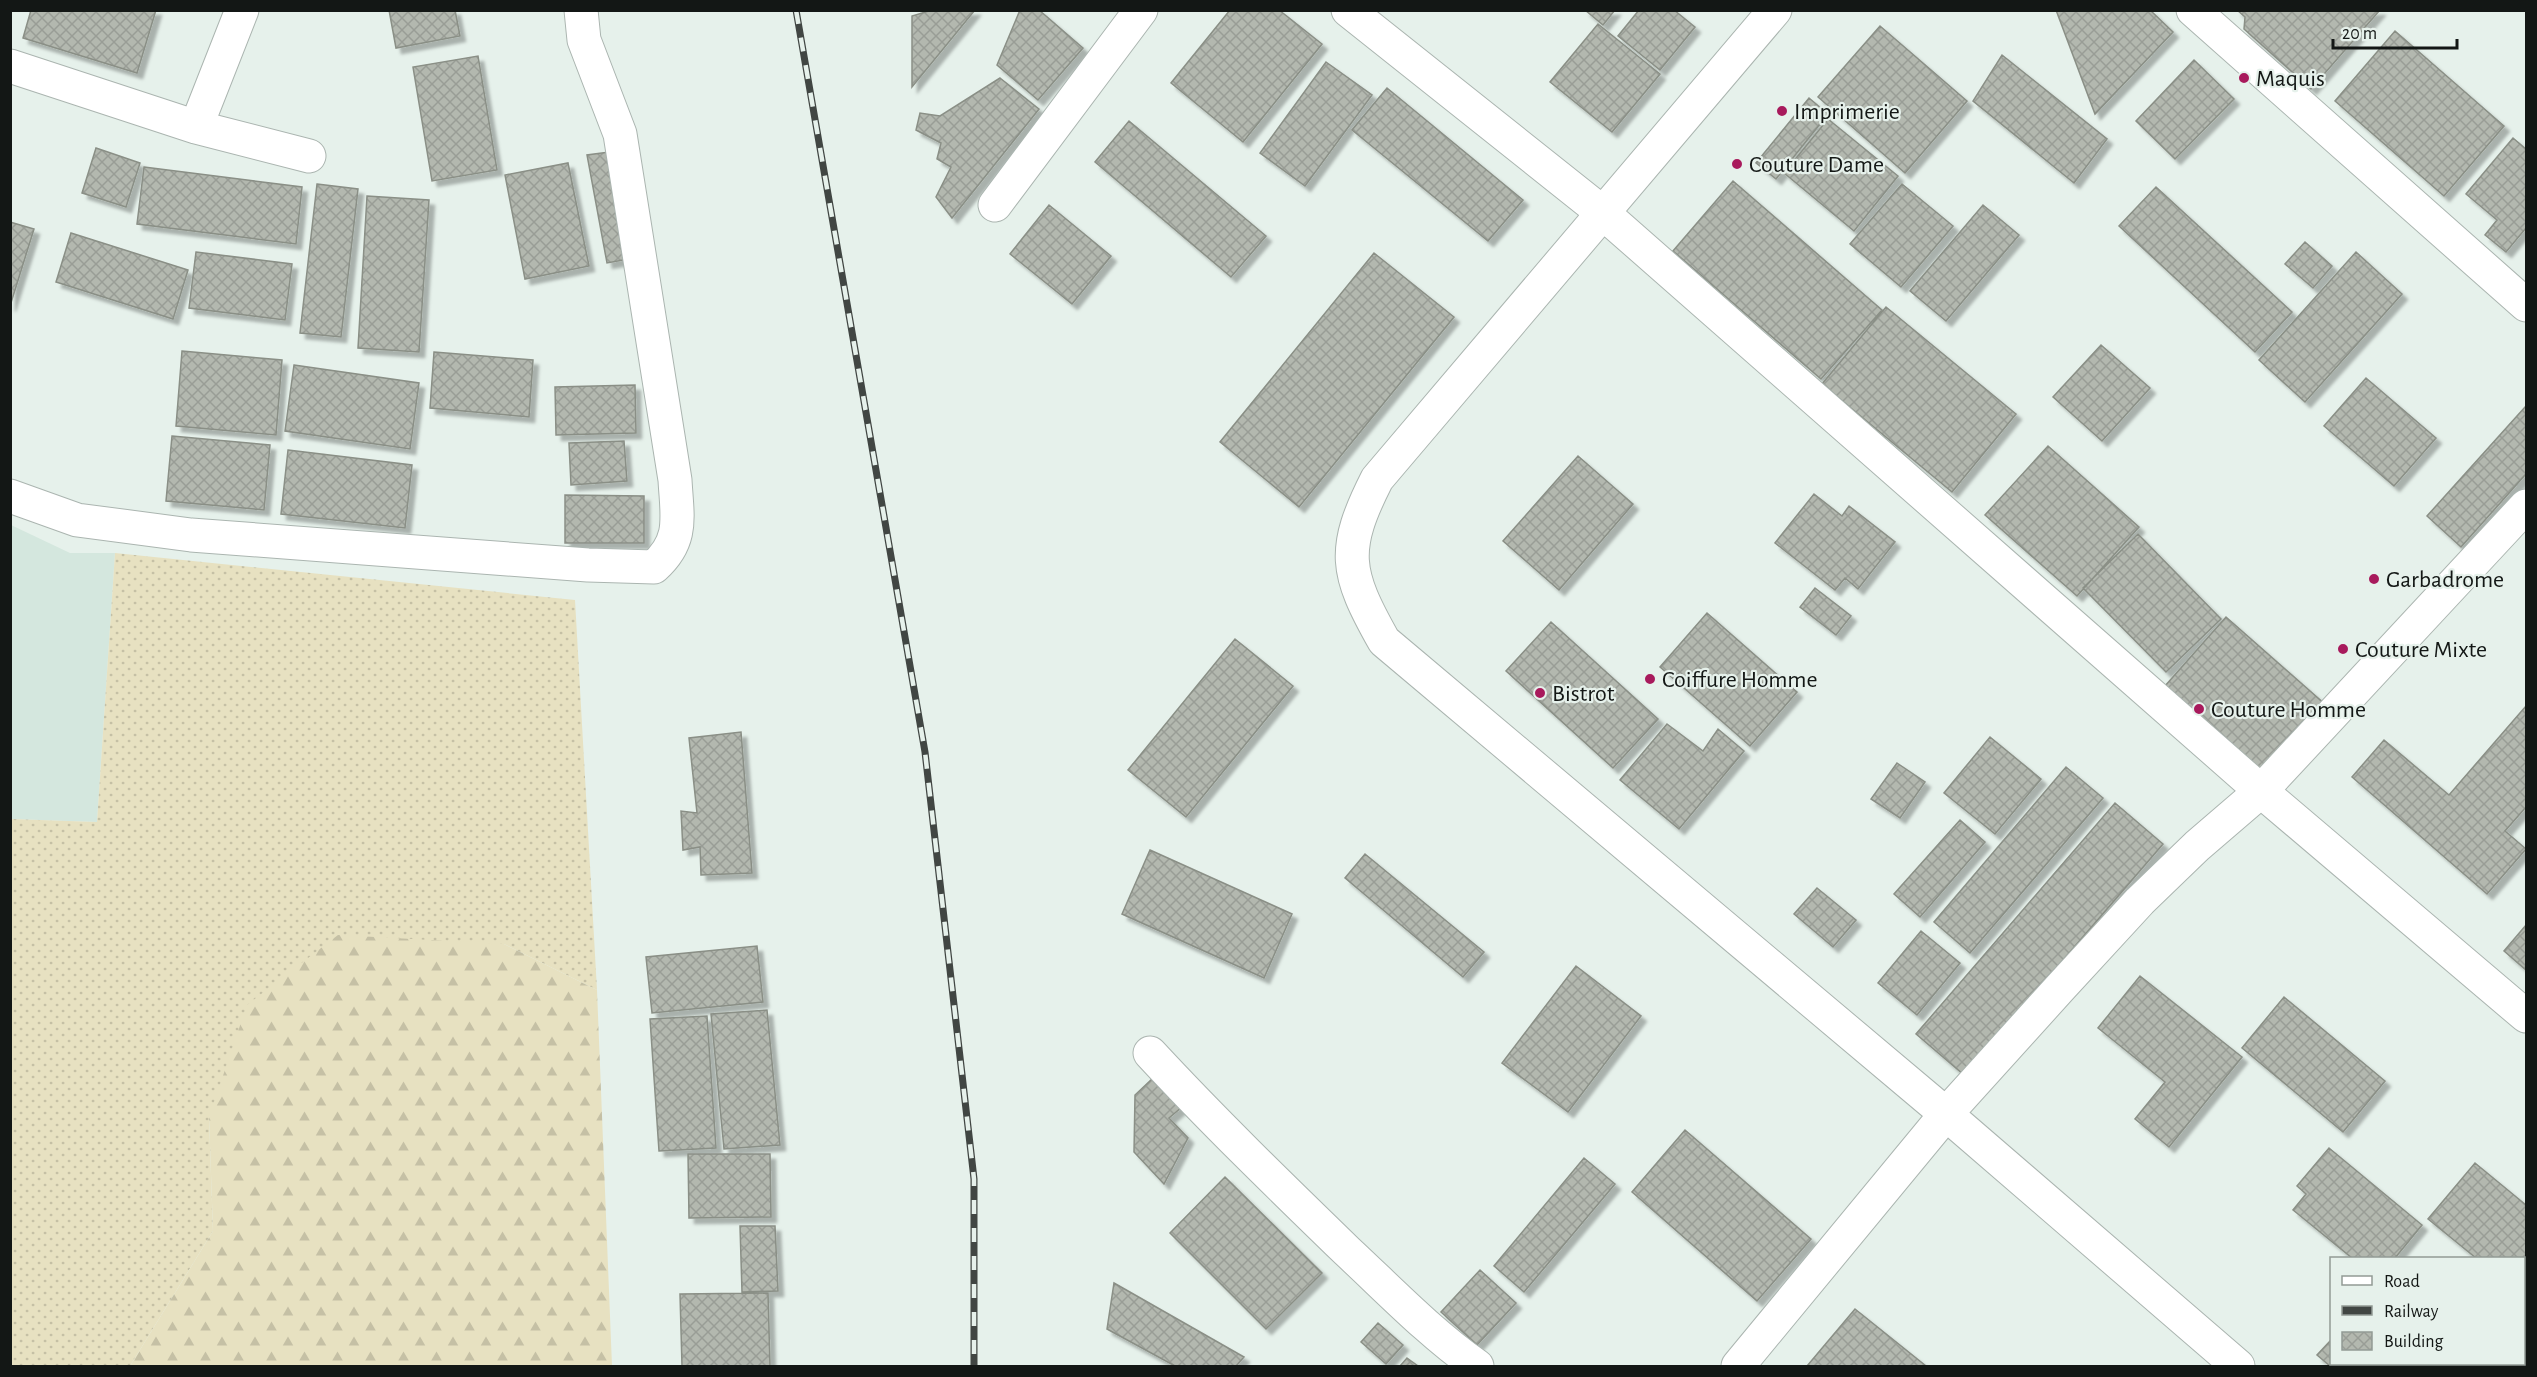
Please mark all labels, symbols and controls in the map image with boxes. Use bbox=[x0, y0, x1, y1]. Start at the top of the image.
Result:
scale bar bbox=[2333, 12, 2458, 50]
text: 20 m bbox=[2342, 25, 2377, 43]
place label: Maquis bbox=[2256, 67, 2325, 91]
marker: Maquis bbox=[2237, 71, 2251, 85]
place label: Imprimerie bbox=[1794, 100, 1900, 124]
marker: Imprimerie bbox=[1775, 104, 1789, 118]
place label: Couture Dame bbox=[1749, 153, 1884, 177]
marker: Couture Dame bbox=[1730, 157, 1744, 171]
place label: Garbadrome bbox=[2386, 568, 2504, 592]
marker: Garbadrome bbox=[2367, 572, 2381, 586]
place label: Couture Mixte bbox=[2355, 638, 2487, 662]
marker: Couture Mixte bbox=[2336, 642, 2350, 656]
place label: Coiffure Homme bbox=[1662, 668, 1818, 692]
marker: Coiffure Homme bbox=[1643, 672, 1657, 686]
place label: Bistrot bbox=[1552, 682, 1615, 706]
marker: Bistrot bbox=[1533, 686, 1547, 700]
place label: Couture Homme bbox=[2211, 698, 2366, 722]
marker: Couture Homme bbox=[2192, 702, 2206, 716]
legend bbox=[2330, 1257, 2525, 1365]
text: Road bbox=[2384, 1273, 2420, 1291]
text: Railway bbox=[2384, 1303, 2439, 1321]
text: Building bbox=[2384, 1333, 2444, 1351]

